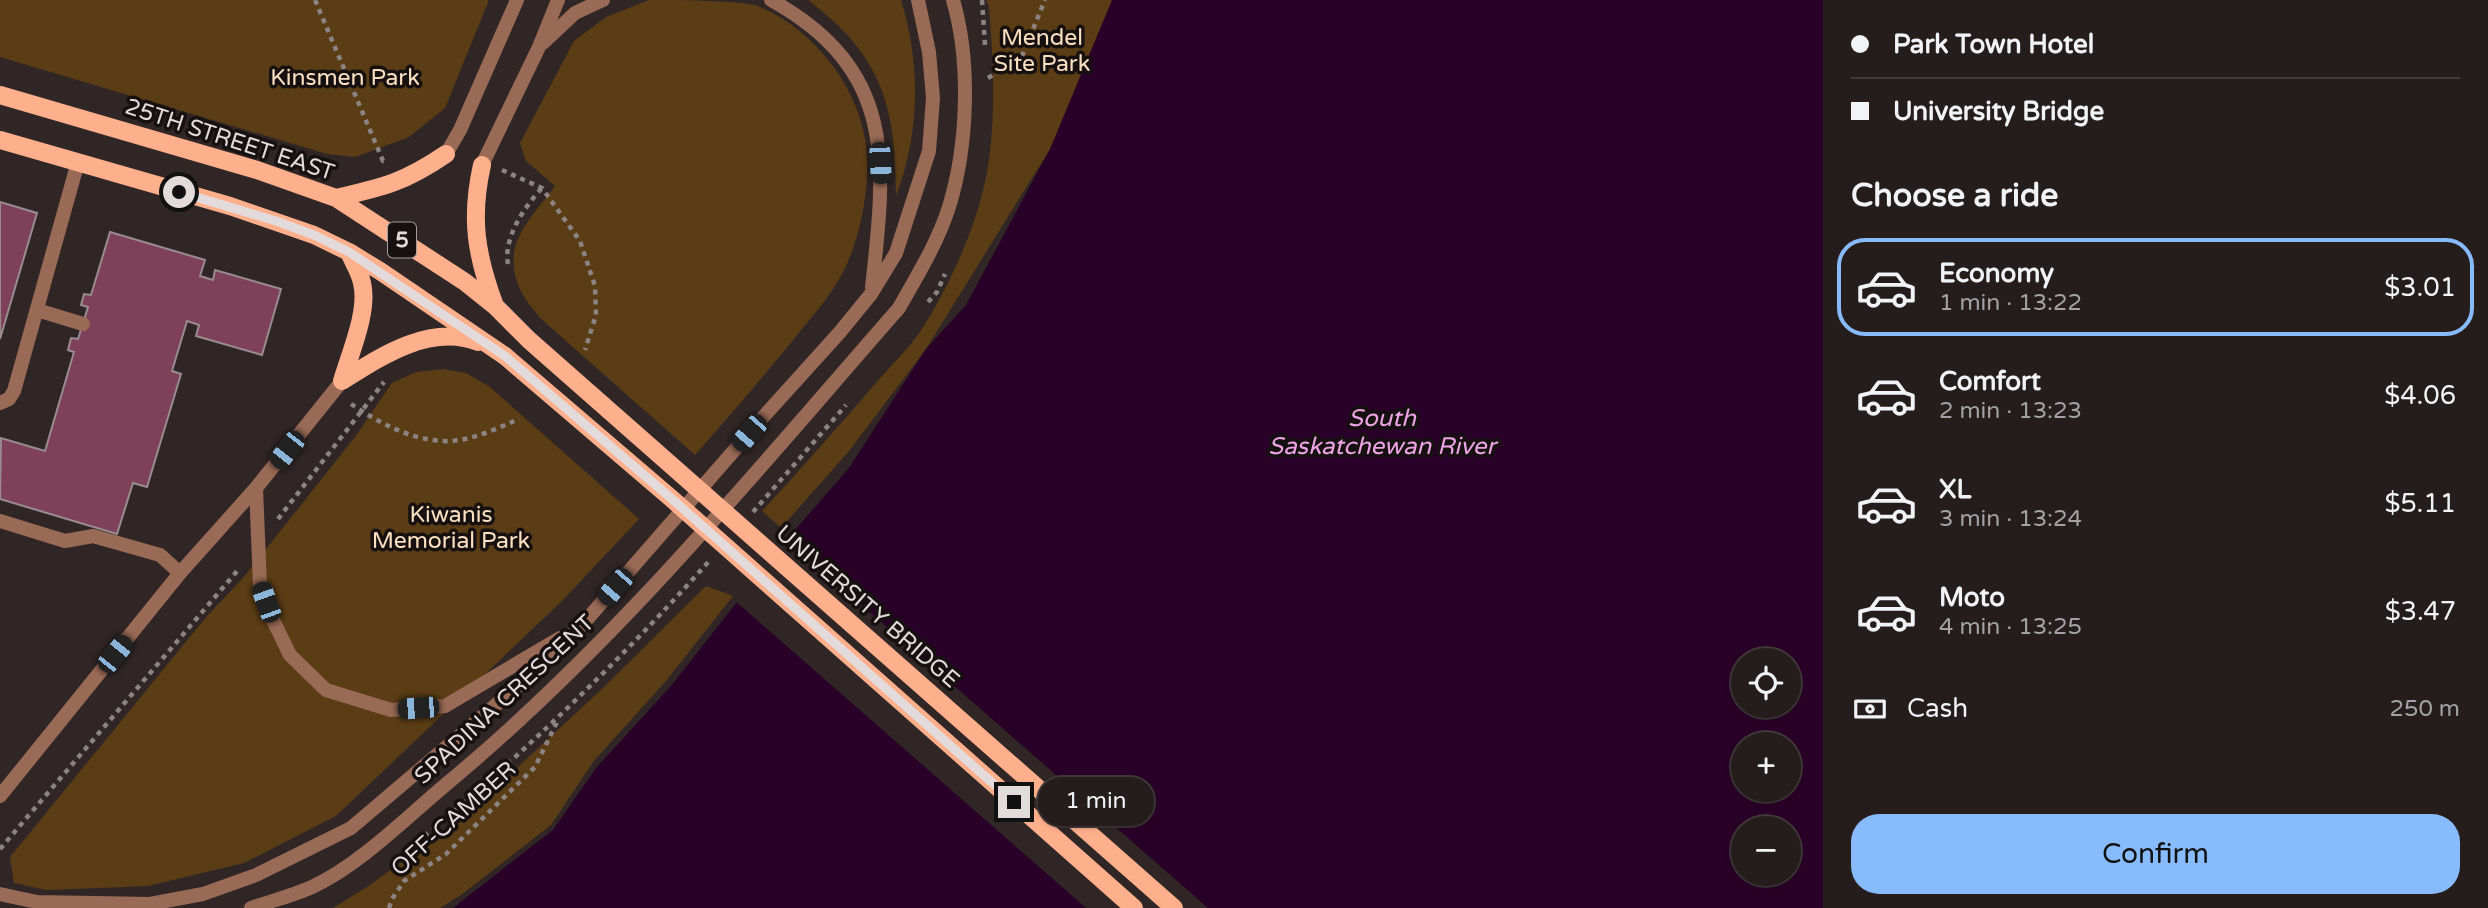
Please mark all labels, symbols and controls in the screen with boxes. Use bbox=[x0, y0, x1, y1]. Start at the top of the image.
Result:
park label: Mendel Site Park bbox=[994, 24, 1090, 78]
text: Park Town Hotel bbox=[1893, 29, 2094, 60]
park label: Kinsmen Park bbox=[270, 64, 420, 92]
street label: 25TH STREET EAST bbox=[121, 93, 338, 187]
text: University Bridge bbox=[1893, 96, 2104, 127]
car bbox=[869, 141, 892, 185]
route start bbox=[163, 176, 195, 208]
text: Choose a ride bbox=[1851, 177, 2058, 215]
road number: 5 bbox=[388, 222, 416, 258]
icon: car bbox=[1855, 256, 1918, 319]
text: Economy bbox=[1939, 258, 2054, 289]
text: $3.01 bbox=[2384, 272, 2456, 303]
text: 1 min · 13:22 bbox=[1939, 289, 2082, 317]
icon: car bbox=[1855, 364, 1918, 427]
text: Comfort bbox=[1939, 366, 2041, 397]
text: $4.06 bbox=[2384, 380, 2456, 411]
text: 2 min · 13:23 bbox=[1939, 397, 2082, 425]
water label: South Saskatchewan River bbox=[1268, 404, 1498, 461]
car bbox=[728, 410, 771, 456]
car bbox=[266, 427, 309, 473]
icon: car bbox=[1855, 472, 1918, 535]
text: XL bbox=[1939, 474, 1971, 505]
text: $5.11 bbox=[2384, 488, 2456, 519]
park label: Kiwanis Memorial Park bbox=[372, 501, 530, 555]
text: 3 min · 13:24 bbox=[1939, 505, 2082, 533]
street label: UNIVERSITY BRIDGE bbox=[770, 519, 965, 694]
car bbox=[594, 564, 637, 610]
car bbox=[249, 579, 284, 625]
icon: car bbox=[1855, 580, 1918, 643]
text: Moto bbox=[1939, 582, 2005, 613]
text: $3.47 bbox=[2385, 596, 2456, 627]
street label: SPADINA CRESCENT bbox=[409, 609, 600, 790]
text: 4 min · 13:25 bbox=[1939, 613, 2082, 641]
car bbox=[94, 631, 137, 677]
map controls bbox=[1731, 648, 1801, 886]
button: locate bbox=[1731, 648, 1801, 718]
icon: cash bbox=[1851, 690, 1889, 728]
text: Cash bbox=[1907, 693, 1968, 724]
text: 250 m bbox=[2390, 695, 2460, 723]
car bbox=[397, 696, 440, 720]
button: + bbox=[1731, 732, 1801, 802]
street label: OFF-CAMBER bbox=[385, 755, 522, 882]
callout: 1 min bbox=[1038, 778, 1154, 826]
route end bbox=[998, 786, 1030, 818]
text: 1 min bbox=[1065, 787, 1127, 815]
button: Confirm bbox=[1851, 814, 2460, 894]
button: − bbox=[1731, 816, 1801, 886]

